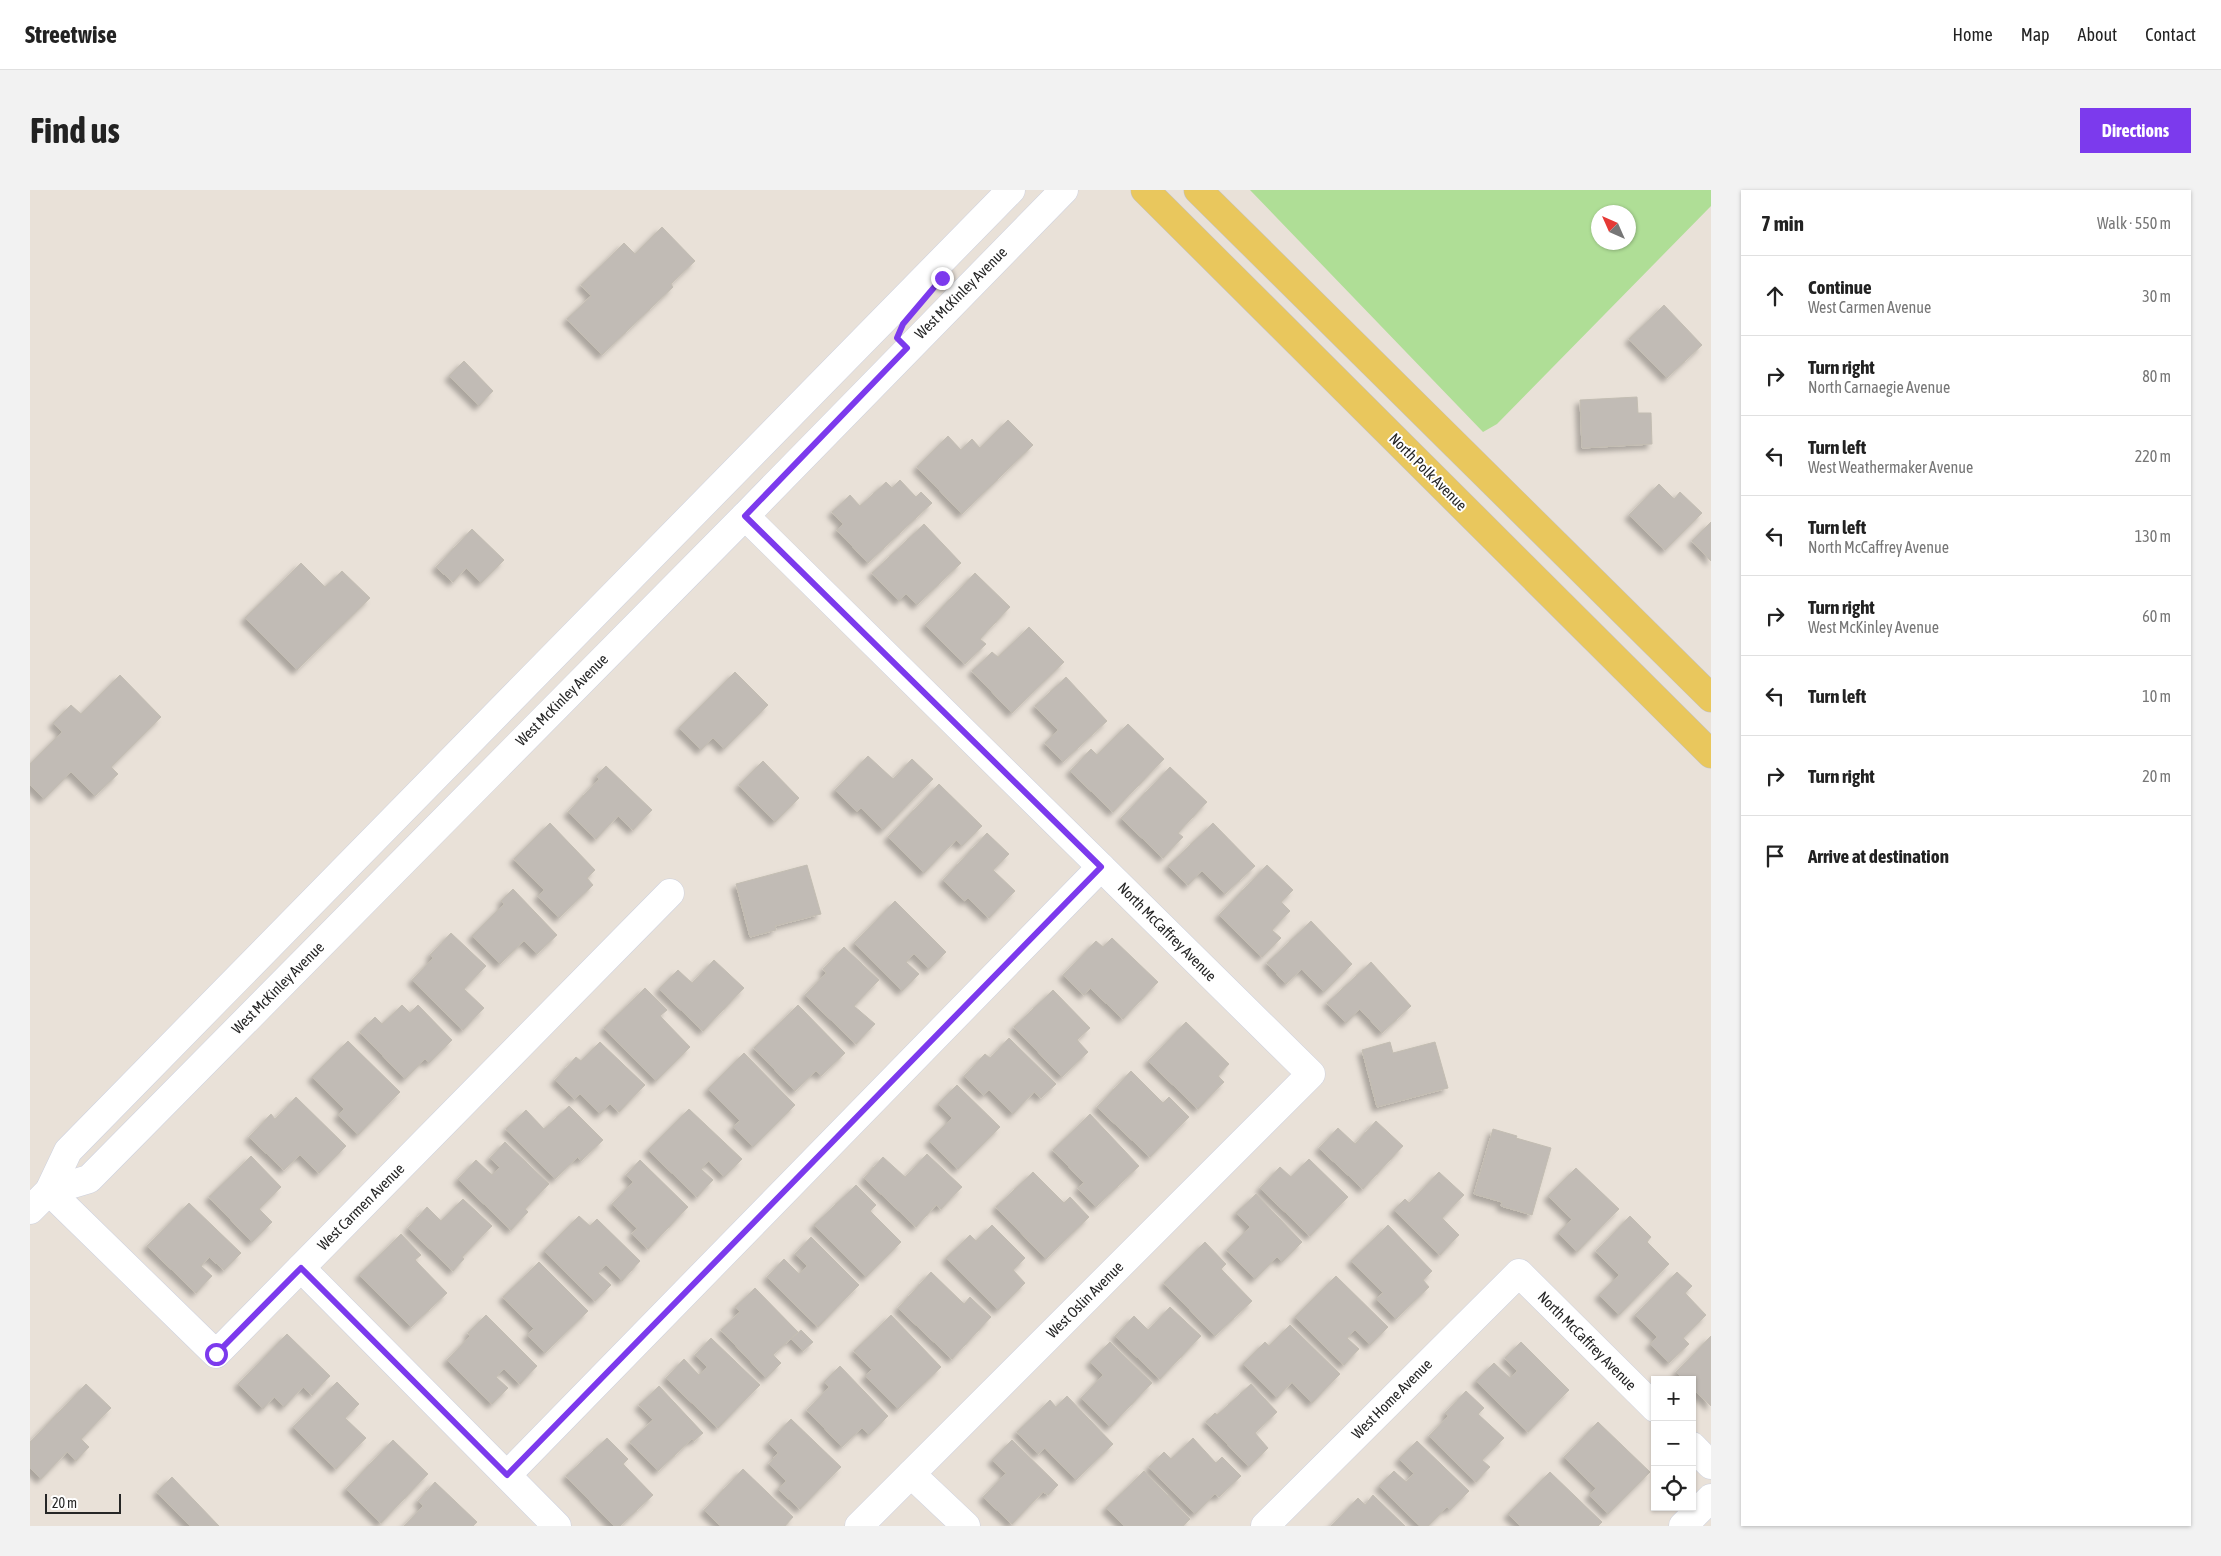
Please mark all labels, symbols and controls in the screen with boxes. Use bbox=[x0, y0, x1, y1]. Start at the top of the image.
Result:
text: Streetwise bbox=[25, 21, 117, 48]
text: Home bbox=[1953, 24, 1993, 45]
text: Map bbox=[2021, 24, 2050, 45]
text: About bbox=[2078, 24, 2117, 45]
text: Contact bbox=[2145, 24, 2196, 45]
button: Directions bbox=[2080, 108, 2191, 153]
text: Find us bbox=[30, 110, 120, 150]
north arrow bbox=[1591, 205, 1636, 250]
text: 7 min bbox=[1761, 211, 1804, 235]
text: Walk · 550 m bbox=[2097, 214, 2171, 232]
street label: West McKinley Avenue bbox=[911, 243, 1010, 342]
route end bbox=[931, 267, 954, 290]
text: Continue bbox=[1808, 276, 1872, 298]
icon: ahead bbox=[1761, 282, 1789, 310]
text: 30 m bbox=[2142, 287, 2171, 305]
text: West Carmen Avenue bbox=[1808, 298, 1931, 316]
text: Turn right bbox=[1808, 356, 1875, 378]
icon: right bbox=[1761, 362, 1789, 390]
text: 80 m bbox=[2142, 367, 2171, 385]
text: North Carnaegie Avenue bbox=[1808, 378, 1950, 396]
street label: North Polk Avenue bbox=[1386, 429, 1471, 514]
text: Turn left bbox=[1808, 436, 1866, 458]
icon: left bbox=[1761, 442, 1789, 470]
text: 220 m bbox=[2135, 447, 2171, 465]
text: West Weathermaker Avenue bbox=[1808, 458, 1973, 476]
text: Turn left bbox=[1808, 516, 1866, 538]
icon: left bbox=[1761, 522, 1789, 550]
text: 130 m bbox=[2135, 527, 2171, 545]
text: North McCaffrey Avenue bbox=[1808, 538, 1949, 556]
text: Turn right bbox=[1808, 596, 1875, 618]
icon: right bbox=[1761, 602, 1789, 630]
text: 60 m bbox=[2142, 607, 2171, 625]
text: West McKinley Avenue bbox=[1808, 618, 1939, 636]
street label: West McKinley Avenue bbox=[512, 650, 611, 749]
icon: left bbox=[1761, 682, 1789, 710]
text: Turn left bbox=[1808, 685, 1866, 707]
text: 10 m bbox=[2142, 687, 2171, 705]
icon: right bbox=[1761, 762, 1789, 790]
text: Turn right bbox=[1808, 765, 1875, 787]
text: 20 m bbox=[2142, 767, 2171, 785]
icon: arrive bbox=[1761, 842, 1789, 870]
text: Arrive at destination bbox=[1808, 845, 1949, 867]
street label: North McCaffrey Avenue bbox=[1115, 879, 1220, 985]
street label: West McKinley Avenue bbox=[228, 938, 327, 1037]
street label: West Carmen Avenue bbox=[314, 1160, 408, 1254]
street label: West Oslin Avenue bbox=[1043, 1258, 1127, 1341]
street label: North McCaffrey Avenue bbox=[1535, 1288, 1640, 1394]
route start bbox=[205, 1343, 228, 1366]
street label: West Home Avenue bbox=[1348, 1355, 1435, 1442]
map controls bbox=[1651, 1376, 1696, 1511]
button: + bbox=[1651, 1376, 1696, 1421]
button: − bbox=[1651, 1421, 1696, 1466]
button: locate bbox=[1651, 1466, 1696, 1511]
scale bar bbox=[45, 1491, 121, 1514]
text: 20 m bbox=[52, 1495, 77, 1511]

